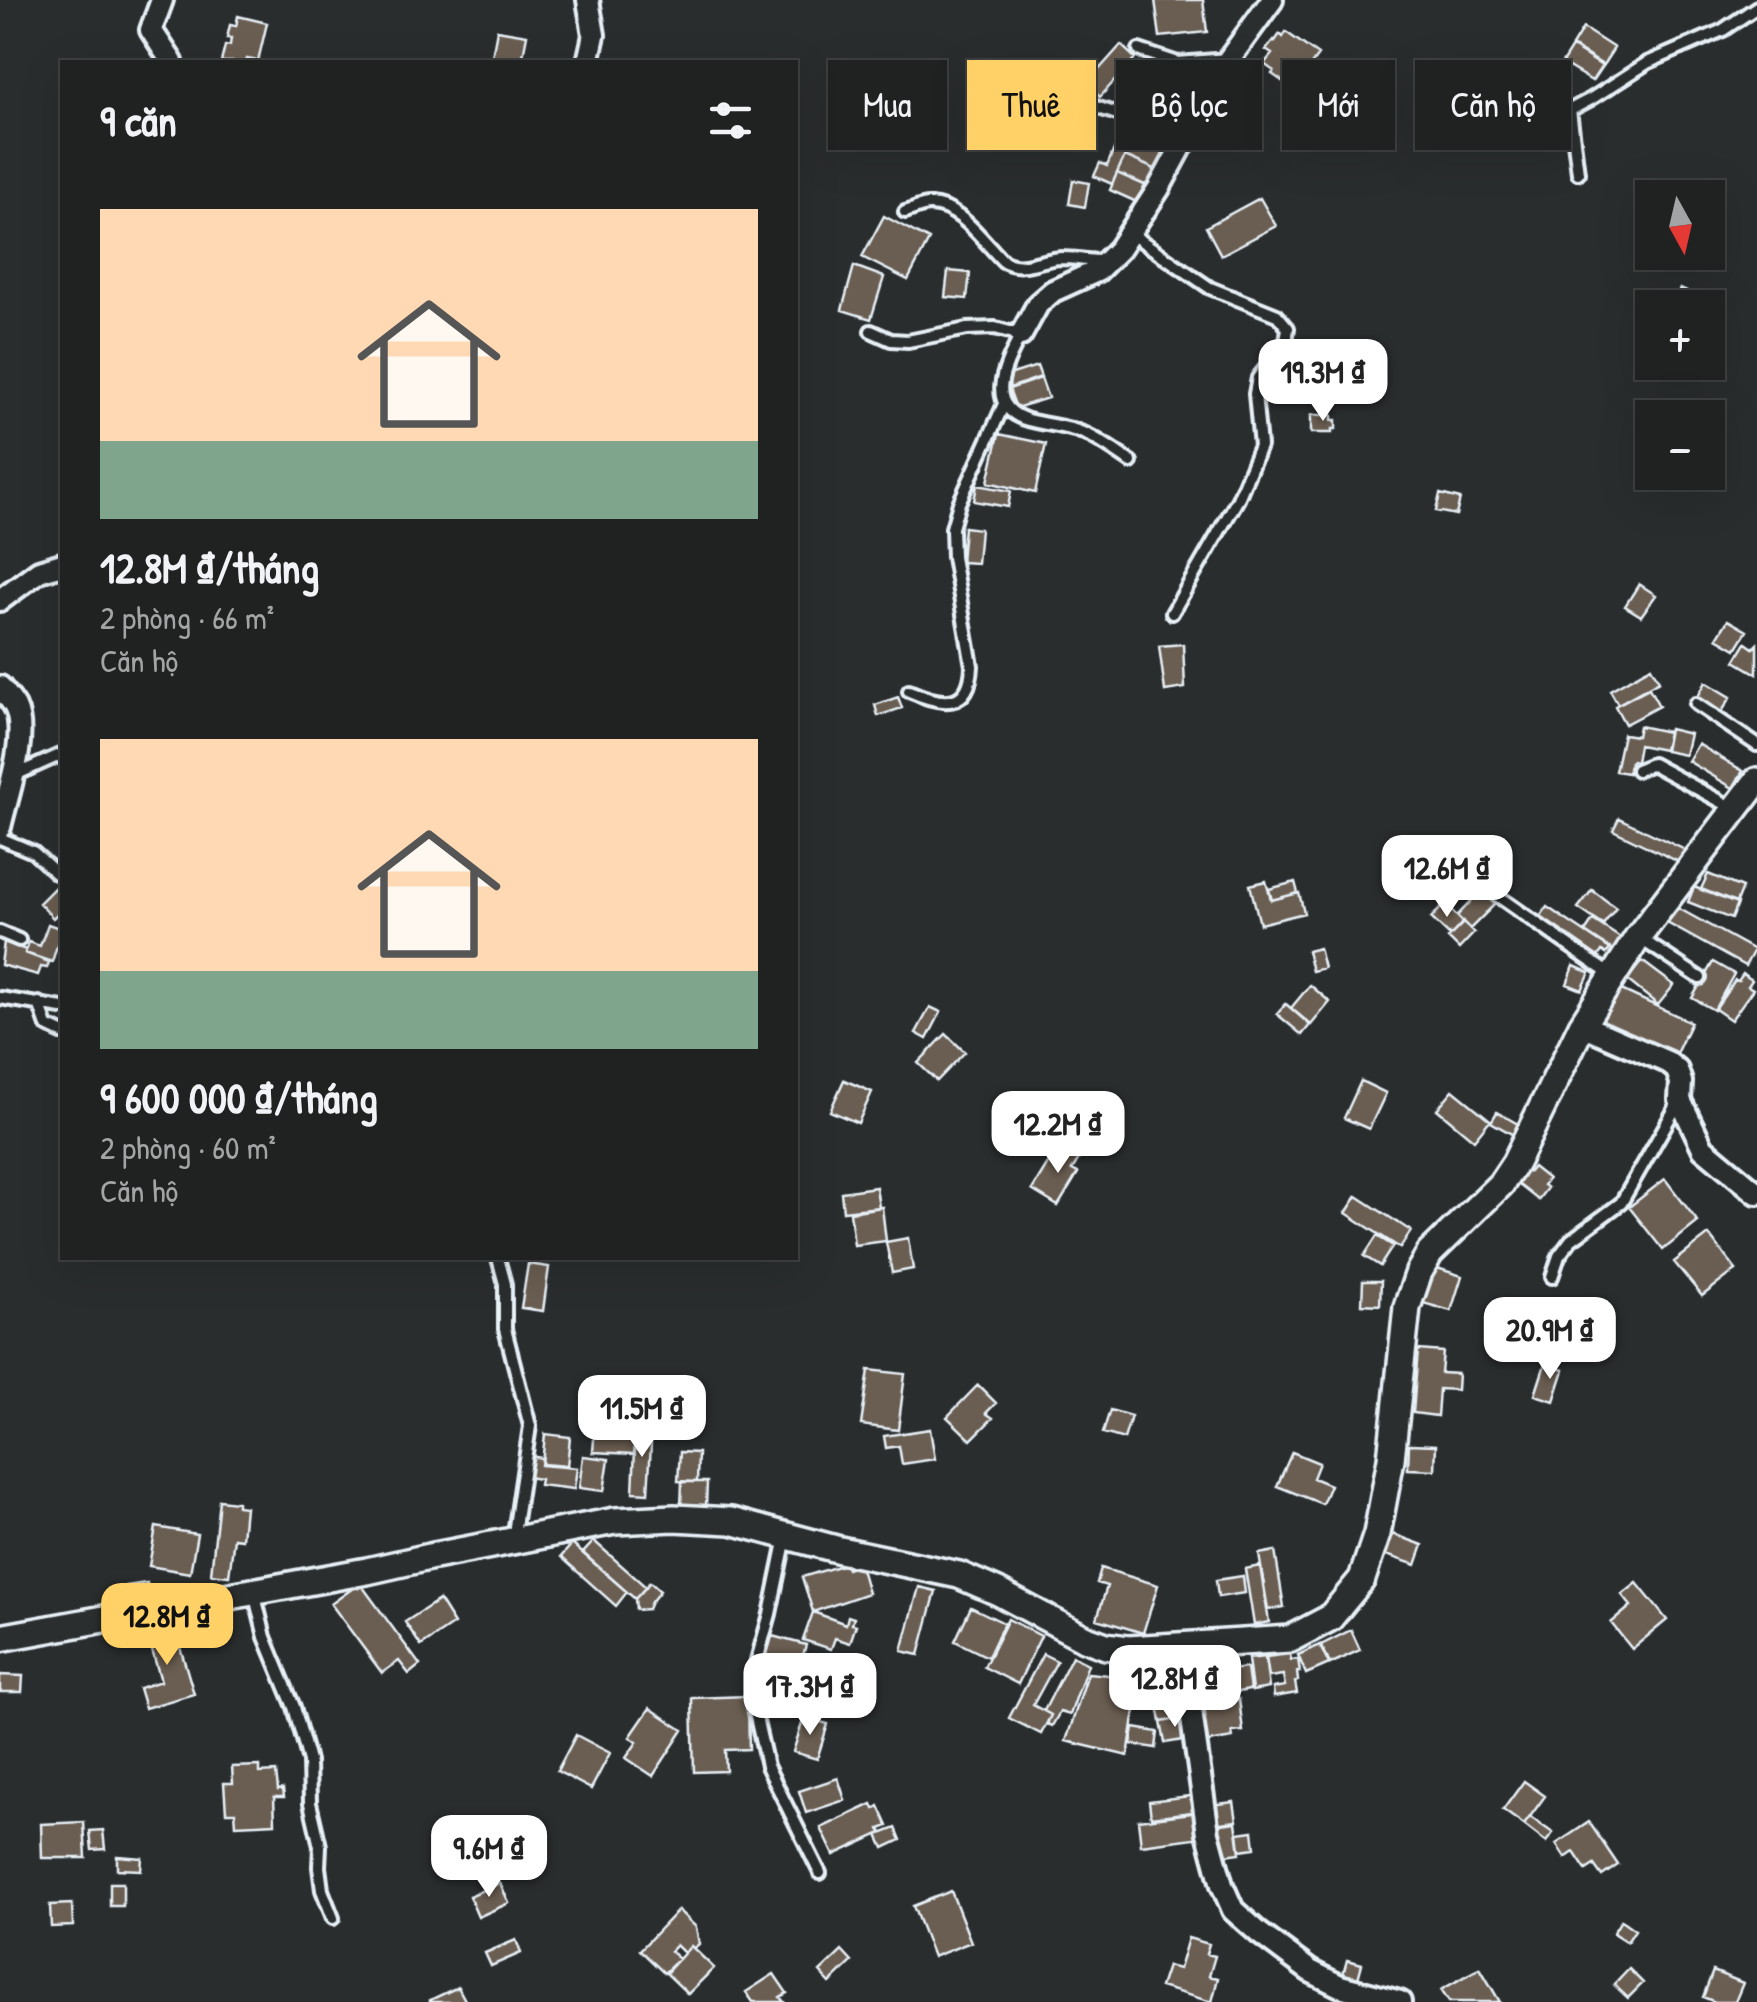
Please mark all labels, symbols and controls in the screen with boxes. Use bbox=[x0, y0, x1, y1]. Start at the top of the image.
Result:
chip: Mua bbox=[828, 60, 947, 150]
chip: Thuê bbox=[967, 60, 1096, 150]
chip: Bộ lọc bbox=[1116, 60, 1262, 150]
chip: Mới bbox=[1282, 60, 1395, 150]
chip: Căn hộ bbox=[1415, 60, 1571, 150]
text: 9 căn bbox=[100, 92, 177, 149]
icon: filters bbox=[703, 93, 758, 148]
north arrow bbox=[1635, 180, 1725, 270]
map controls bbox=[1635, 180, 1725, 490]
icon: home bbox=[339, 274, 519, 454]
button: + bbox=[1635, 290, 1725, 380]
pin: 19.3M ₫ bbox=[1231, 339, 1415, 424]
text: 19.3M ₫ bbox=[1280, 350, 1366, 393]
button: − bbox=[1635, 400, 1725, 490]
text: 12.8M ₫/tháng bbox=[100, 539, 319, 596]
text: 2 phòng · 66 m² bbox=[100, 596, 274, 639]
text: Căn hộ bbox=[100, 639, 178, 682]
icon: home bbox=[339, 804, 519, 984]
pin: 12.6M ₫ bbox=[1355, 835, 1539, 920]
text: 12.6M ₫ bbox=[1404, 846, 1490, 889]
text: 9 600 000 ₫/tháng bbox=[100, 1069, 378, 1126]
pin: 12.2M ₫ bbox=[966, 1091, 1150, 1176]
text: 12.2M ₫ bbox=[1014, 1102, 1102, 1145]
text: 2 phòng · 60 m² bbox=[100, 1126, 276, 1169]
text: Căn hộ bbox=[100, 1169, 178, 1212]
pin: 20.9M ₫ bbox=[1458, 1297, 1642, 1382]
text: 20.9M ₫ bbox=[1506, 1308, 1594, 1351]
pin: 11.5M ₫ bbox=[550, 1375, 734, 1460]
text: 11.5M ₫ bbox=[600, 1386, 684, 1429]
pin: 12.8M ₫ bbox=[75, 1583, 259, 1668]
text: 12.8M ₫ bbox=[123, 1594, 211, 1637]
pin: 12.8M ₫ bbox=[1083, 1645, 1267, 1730]
pin: 17.3M ₫ bbox=[718, 1653, 902, 1738]
text: 12.8M ₫ bbox=[1131, 1656, 1219, 1699]
text: 17.3M ₫ bbox=[765, 1664, 855, 1707]
pin: 9.6M ₫ bbox=[408, 1815, 570, 1900]
text: 9.6M ₫ bbox=[453, 1826, 525, 1869]

